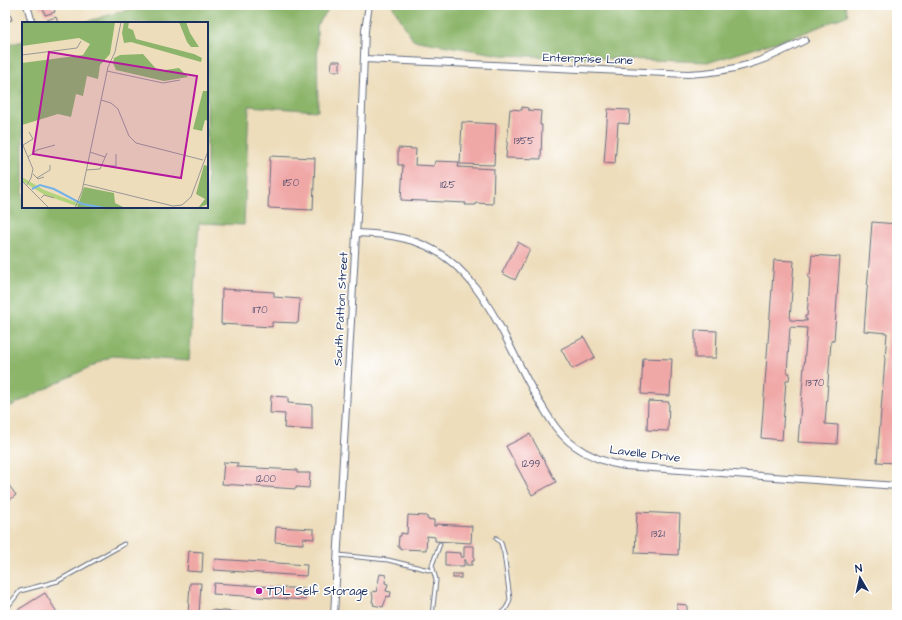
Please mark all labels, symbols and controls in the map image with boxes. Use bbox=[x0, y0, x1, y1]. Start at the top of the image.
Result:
inset map bbox=[22, 22, 208, 208]
street label: Enterprise Lane bbox=[543, 49, 634, 69]
house number: 1355 bbox=[514, 134, 534, 148]
house number: 1150 bbox=[283, 176, 299, 190]
house number: 1125 bbox=[440, 178, 456, 192]
street label: South Patton Street bbox=[330, 251, 352, 366]
house number: 1170 bbox=[252, 303, 268, 317]
house number: 1370 bbox=[806, 376, 824, 390]
street label: Lavelle Drive bbox=[609, 441, 682, 467]
house number: 1299 bbox=[522, 457, 541, 471]
house number: 1200 bbox=[256, 472, 276, 486]
house number: 1321 bbox=[651, 527, 665, 541]
north arrow bbox=[840, 558, 880, 598]
text: N bbox=[854, 561, 863, 577]
place label: TDL Self Storage bbox=[267, 583, 369, 601]
marker: TDL Self Storage bbox=[254, 586, 264, 596]

